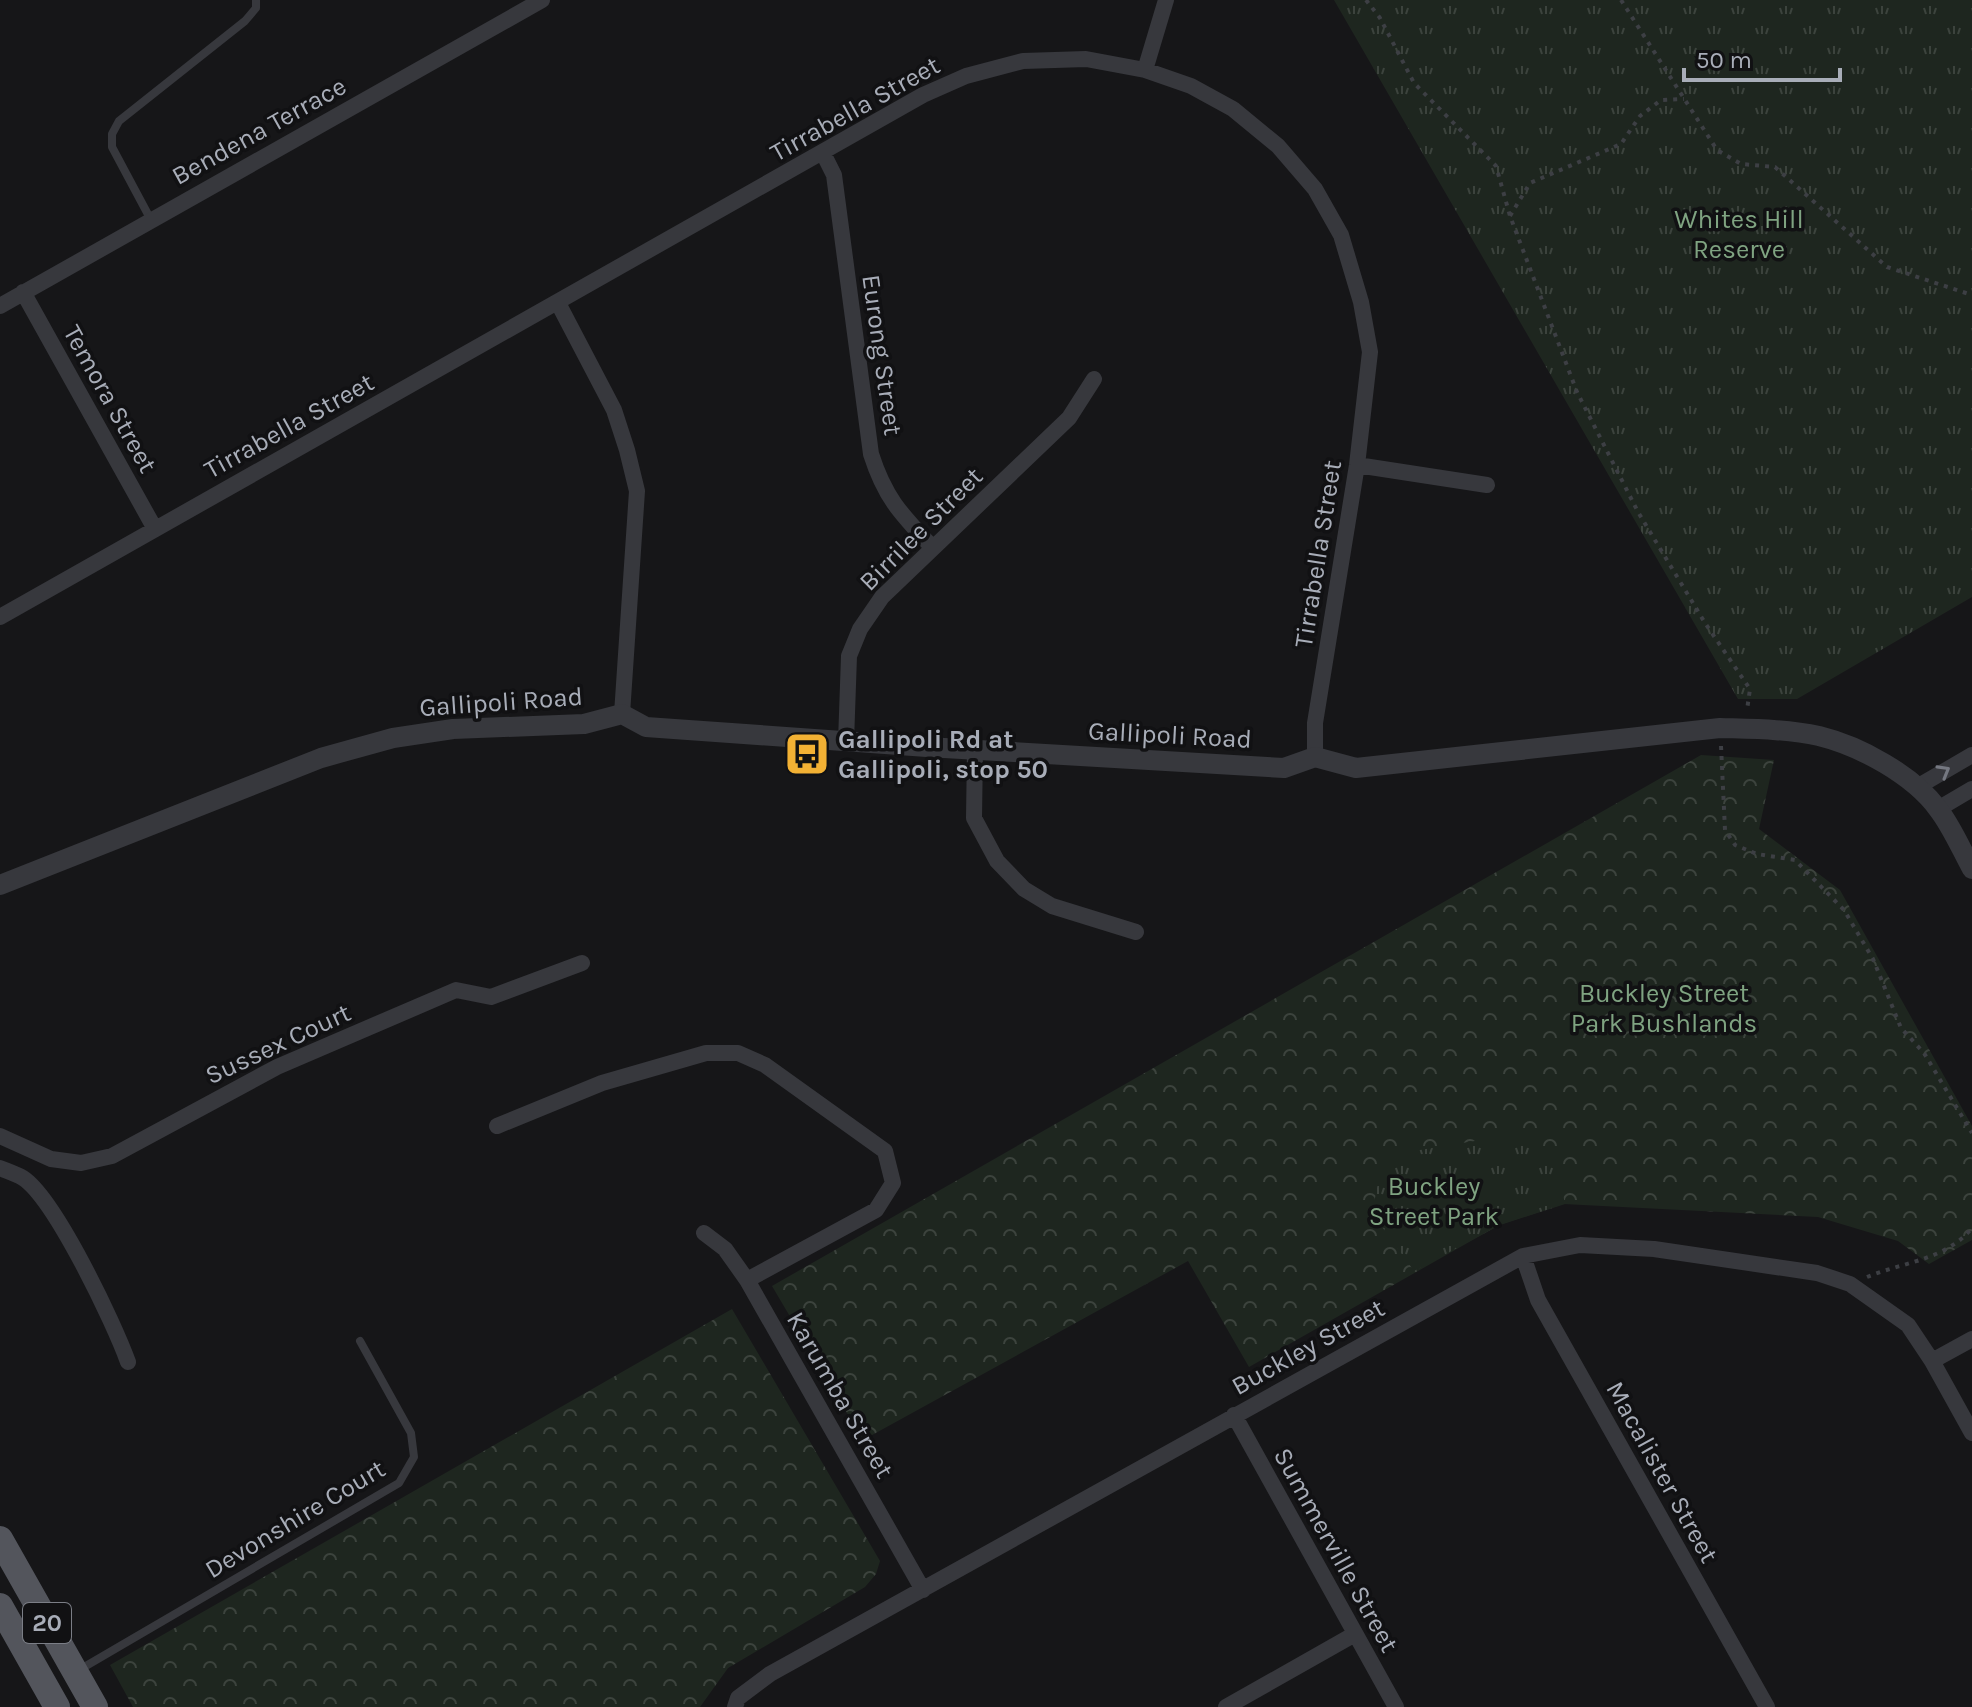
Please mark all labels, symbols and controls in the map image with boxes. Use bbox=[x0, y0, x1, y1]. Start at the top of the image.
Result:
scale bar bbox=[1684, 32, 1840, 82]
text: 50 m bbox=[1696, 46, 1752, 74]
street label: Tirrabella Street bbox=[765, 50, 945, 168]
street label: Bendena Terrace bbox=[166, 70, 352, 192]
park label: Whites Hill Reserve bbox=[1674, 204, 1804, 265]
street label: Eurong Street bbox=[855, 273, 909, 438]
street label: Temora Street bbox=[57, 320, 163, 479]
street label: Tirrabella Street bbox=[199, 367, 379, 485]
street label: Tirrabella Street bbox=[1288, 458, 1348, 650]
street label: Birrilee Street bbox=[853, 461, 989, 597]
street label: Gallipoli Road bbox=[418, 681, 584, 723]
street label: Gallipoli Road bbox=[1087, 715, 1253, 755]
place label: Gallipoli Rd at Gallipoli, stop 50 bbox=[838, 724, 1048, 785]
bus stop icon: Gallipoli Rd at Gallipoli, stop 50 bbox=[783, 730, 831, 778]
one-way arrow bbox=[1935, 765, 1950, 781]
park label: Buckley Street Park Bushlands bbox=[1571, 978, 1757, 1039]
street label: Sussex Court bbox=[200, 997, 356, 1091]
park label: Buckley Street Park bbox=[1369, 1171, 1499, 1232]
street label: Buckley Street bbox=[1226, 1292, 1390, 1402]
street label: Karumba Street bbox=[780, 1306, 900, 1484]
street label: Macalister Street bbox=[1599, 1376, 1725, 1568]
street label: Summerville Street bbox=[1267, 1442, 1405, 1658]
street label: Devonshire Court bbox=[199, 1453, 391, 1585]
road number: 20 bbox=[23, 1603, 71, 1643]

